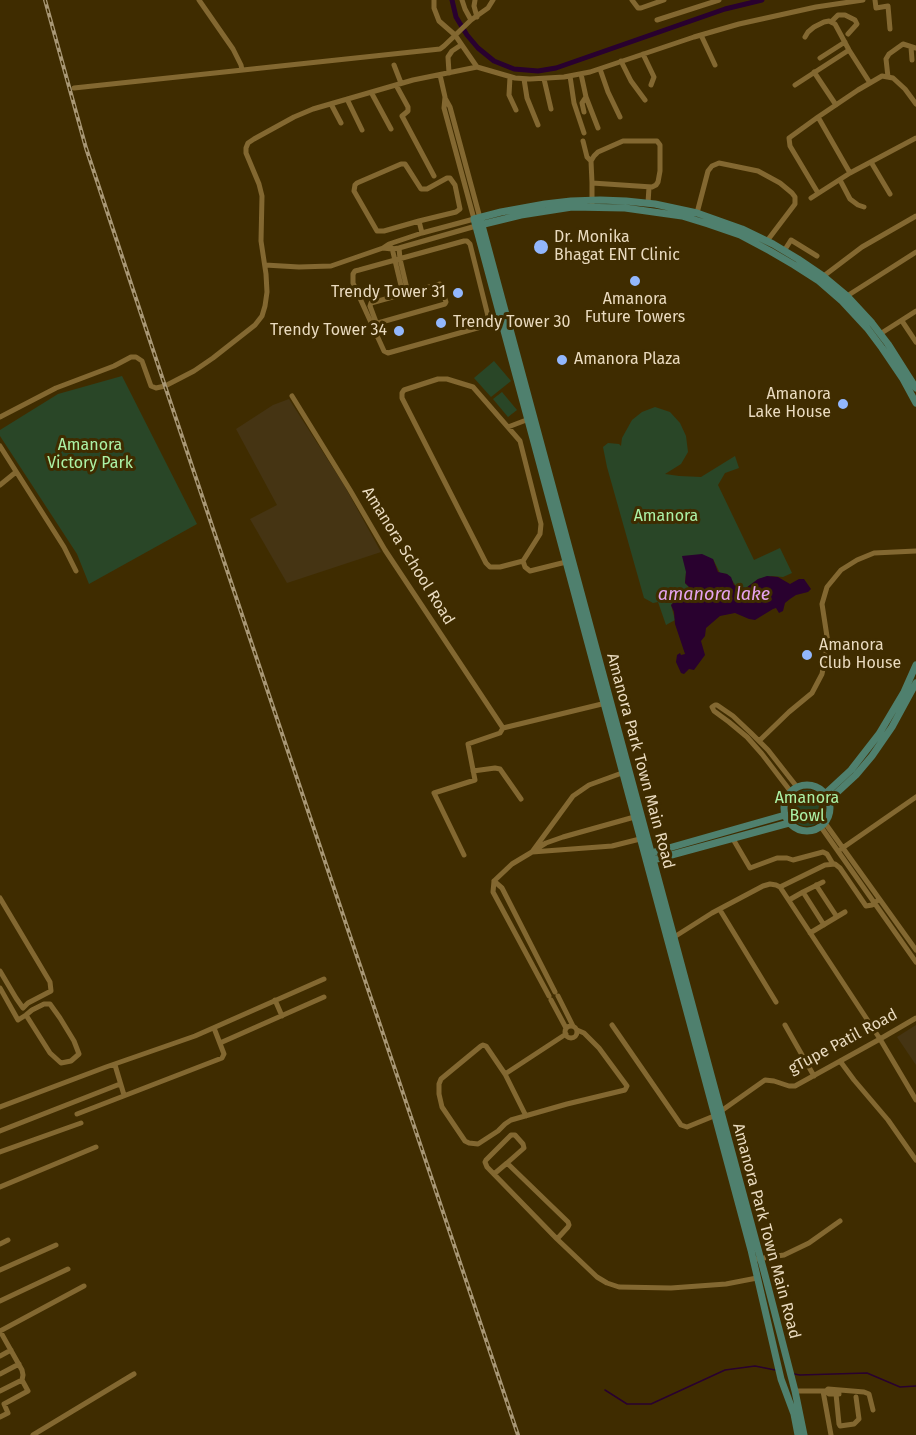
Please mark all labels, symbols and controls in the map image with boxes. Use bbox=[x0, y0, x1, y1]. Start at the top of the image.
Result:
place label: Dr. Monika Bhagat ENT Clinic bbox=[554, 228, 680, 266]
marker: Dr. Monika Bhagat ENT Clinic bbox=[532, 238, 550, 256]
marker: Amanora Future Towers bbox=[628, 274, 642, 288]
place label: Trendy Tower 31 bbox=[331, 283, 446, 303]
marker: Trendy Tower 31 bbox=[451, 286, 465, 300]
place label: Amanora Future Towers bbox=[585, 290, 685, 328]
place label: Trendy Tower 30 bbox=[453, 313, 571, 333]
marker: Trendy Tower 30 bbox=[434, 316, 448, 330]
place label: Trendy Tower 34 bbox=[270, 321, 387, 341]
marker: Trendy Tower 34 bbox=[392, 324, 406, 338]
place label: Amanora Plaza bbox=[574, 350, 681, 370]
marker: Amanora Plaza bbox=[555, 353, 569, 367]
place label: Amanora Lake House bbox=[748, 385, 831, 423]
marker: Amanora Lake House bbox=[836, 397, 850, 411]
park label: Amanora Victory Park bbox=[47, 436, 133, 474]
street label: Amanora School Road bbox=[358, 483, 458, 629]
park label: Amanora bbox=[634, 507, 698, 527]
water label: amanora lake bbox=[658, 584, 770, 606]
place label: Amanora Club House bbox=[819, 636, 901, 674]
marker: Amanora Club House bbox=[800, 648, 814, 662]
street label: Amanora Park Town Main Road bbox=[602, 651, 678, 871]
park label: Amanora Bowl bbox=[775, 789, 839, 827]
street label: gTupe Patil Road bbox=[785, 1005, 901, 1079]
street label: Amanora Park Town Main Road bbox=[728, 1121, 804, 1341]

